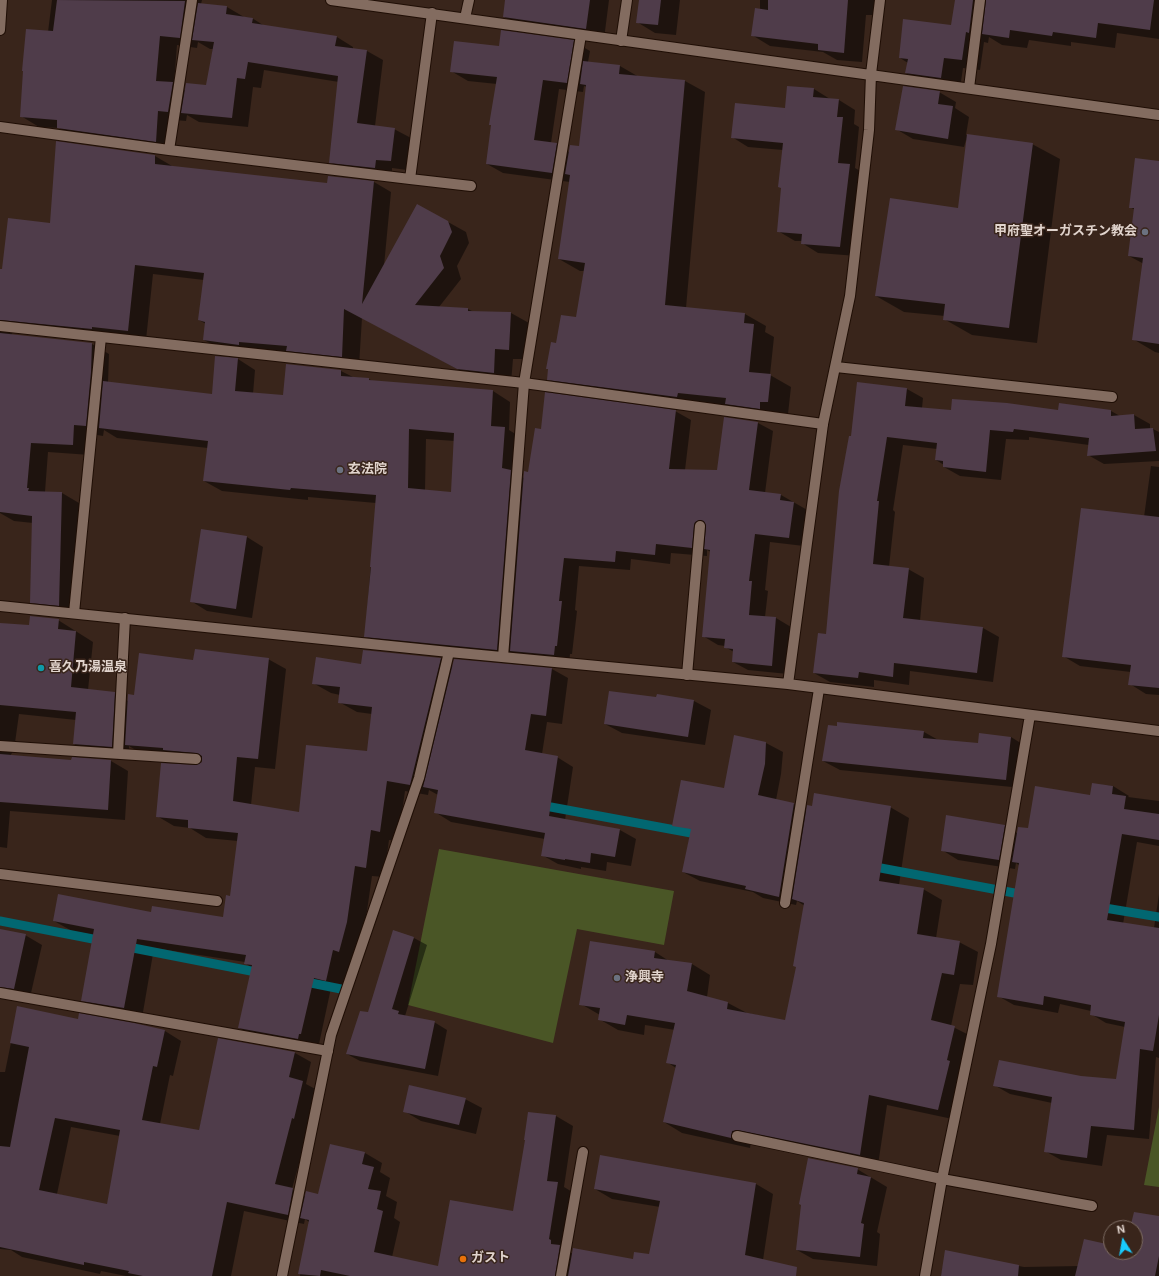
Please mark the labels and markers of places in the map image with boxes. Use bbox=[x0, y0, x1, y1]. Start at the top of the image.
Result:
place label: 甲府聖オーガスチン教会 bbox=[994, 224, 1137, 240]
marker: 甲府聖オーガスチン教会 bbox=[1140, 227, 1150, 237]
place label: 玄法院 bbox=[348, 462, 387, 478]
marker: 玄法院 bbox=[335, 465, 345, 475]
place label: 喜久乃湯温泉 bbox=[49, 660, 127, 676]
marker: 喜久乃湯温泉 bbox=[36, 663, 46, 673]
place label: 浄興寺 bbox=[625, 970, 664, 986]
marker: 浄興寺 bbox=[612, 973, 622, 983]
place label: ガスト bbox=[471, 1251, 510, 1267]
marker: ガスト bbox=[458, 1254, 468, 1264]

